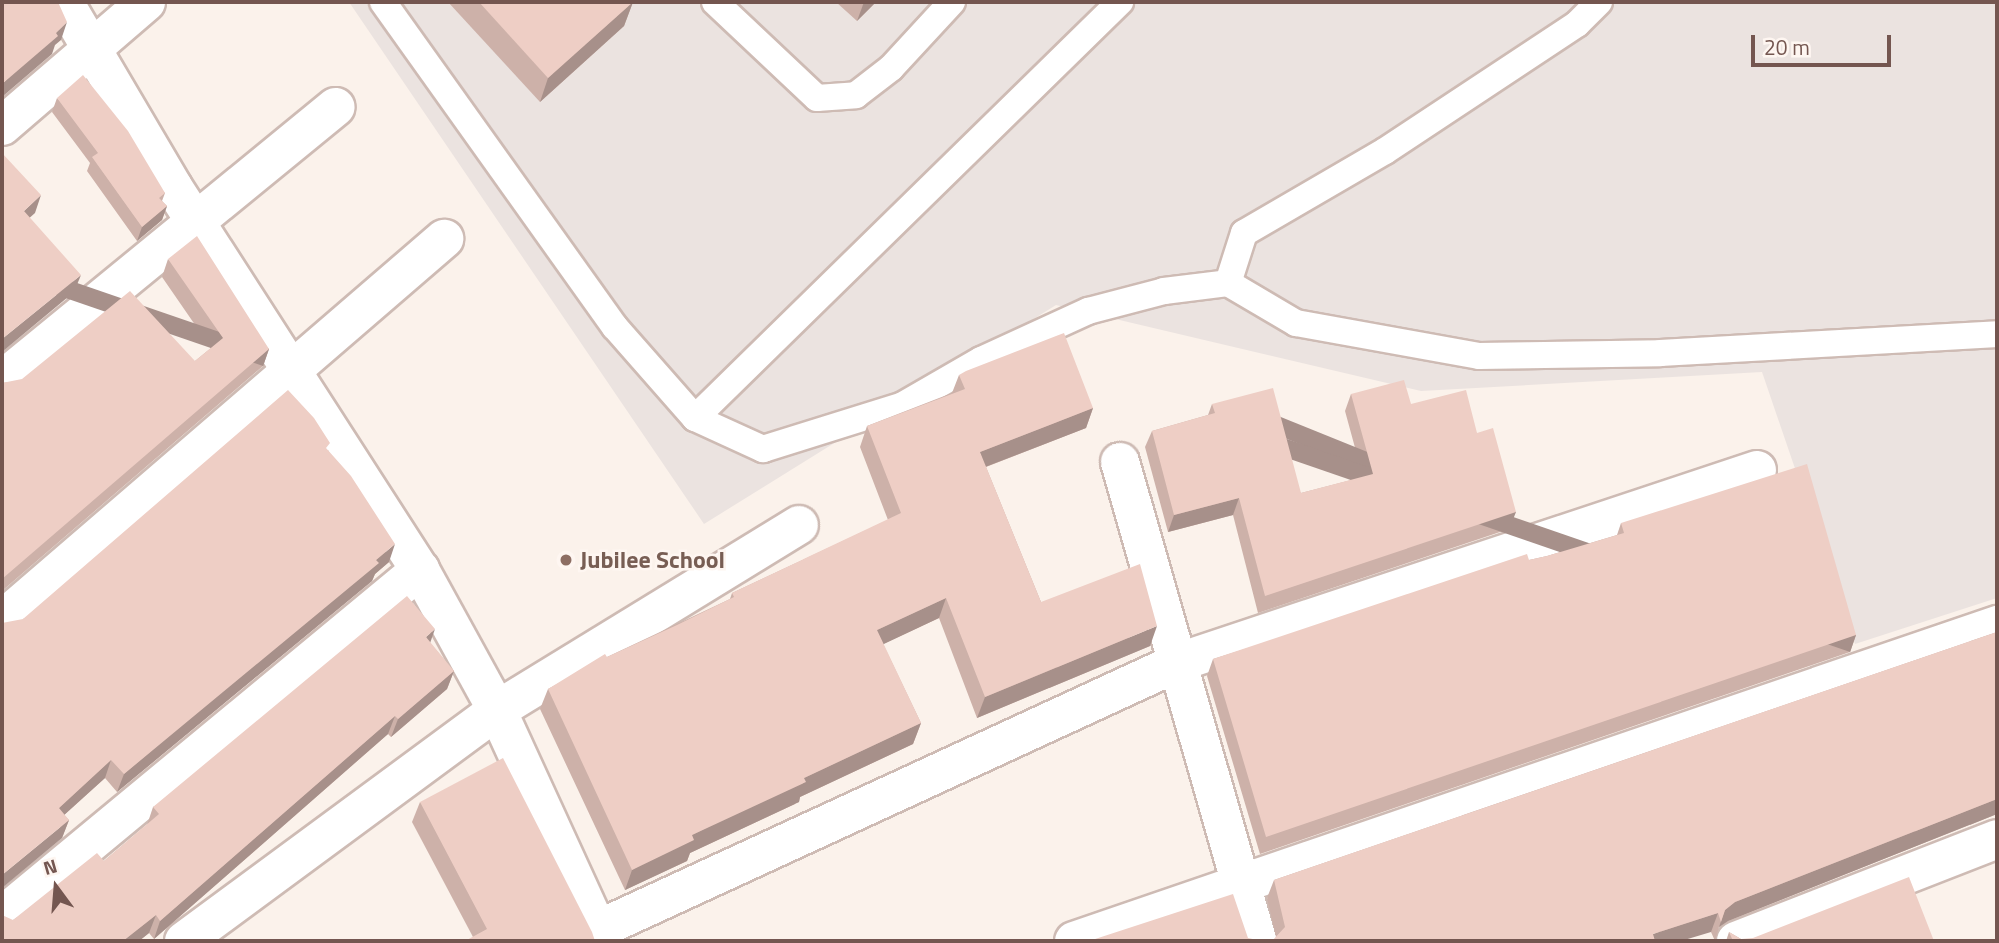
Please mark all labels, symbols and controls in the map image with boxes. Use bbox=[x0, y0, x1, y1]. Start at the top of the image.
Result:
scale bar bbox=[1754, 21, 1894, 65]
text: 20 m bbox=[1764, 31, 1810, 63]
place label: Jubilee School bbox=[580, 546, 725, 574]
marker: Jubilee School bbox=[558, 552, 574, 568]
text: N bbox=[40, 851, 60, 882]
north arrow bbox=[21, 852, 91, 922]

